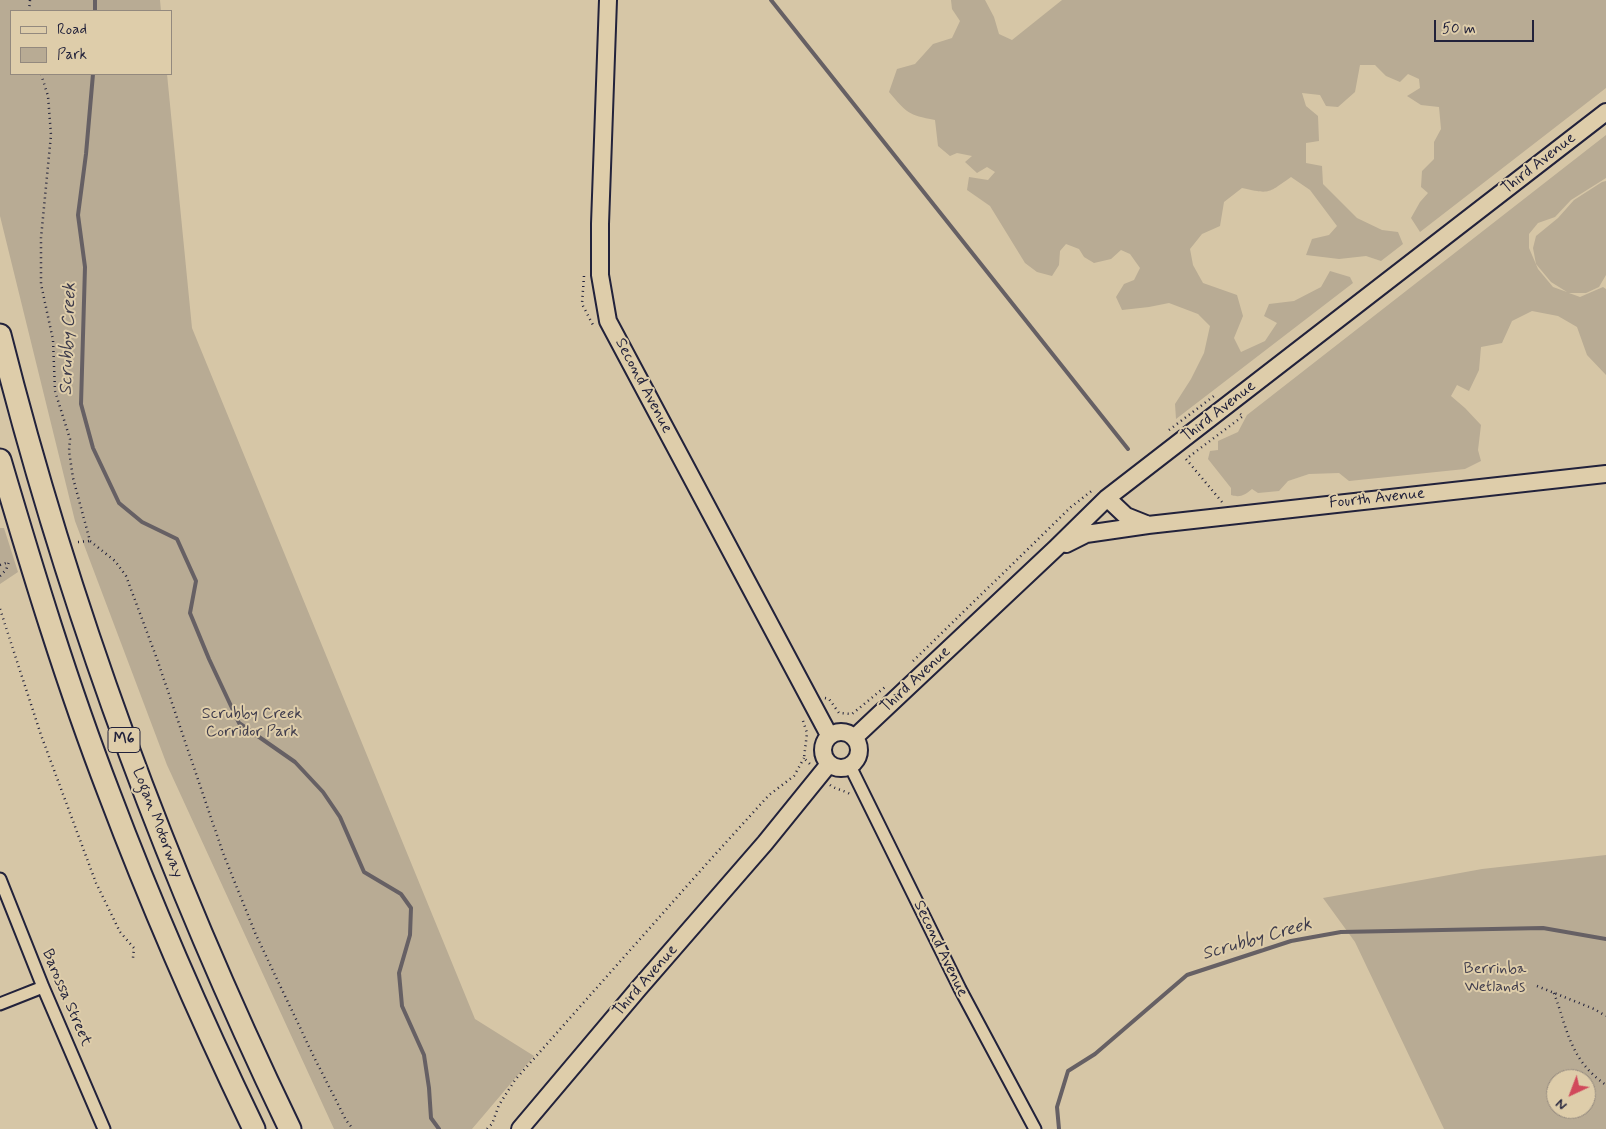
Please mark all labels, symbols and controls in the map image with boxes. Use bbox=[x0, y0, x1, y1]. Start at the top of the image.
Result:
legend bbox=[10, 10, 172, 75]
scale bar bbox=[1436, 10, 1536, 42]
text: 50 m bbox=[1442, 19, 1476, 39]
text: Road bbox=[57, 20, 87, 40]
text: Park bbox=[57, 45, 87, 65]
street label: Third Avenue bbox=[1498, 129, 1580, 199]
water label: Scrubby Creek bbox=[56, 282, 82, 396]
street label: Second Avenue bbox=[610, 335, 676, 437]
street label: Third Avenue bbox=[1178, 377, 1260, 447]
street label: Fourth Avenue bbox=[1328, 484, 1426, 514]
street label: Third Avenue bbox=[877, 643, 955, 717]
park label: Scrubby Creek Corridor Park bbox=[202, 705, 302, 743]
road number: M6 bbox=[108, 728, 140, 752]
street label: Logan Motorway bbox=[127, 765, 187, 881]
street label: Second Avenue bbox=[908, 898, 972, 1000]
water label: Scrubby Creek bbox=[1200, 914, 1314, 966]
street label: Third Avenue bbox=[610, 941, 682, 1021]
street label: Barossa Street bbox=[37, 947, 95, 1049]
park label: Berrinba Wetlands bbox=[1464, 960, 1526, 998]
north arrow bbox=[1546, 1069, 1596, 1119]
text: N bbox=[1552, 1094, 1571, 1114]

